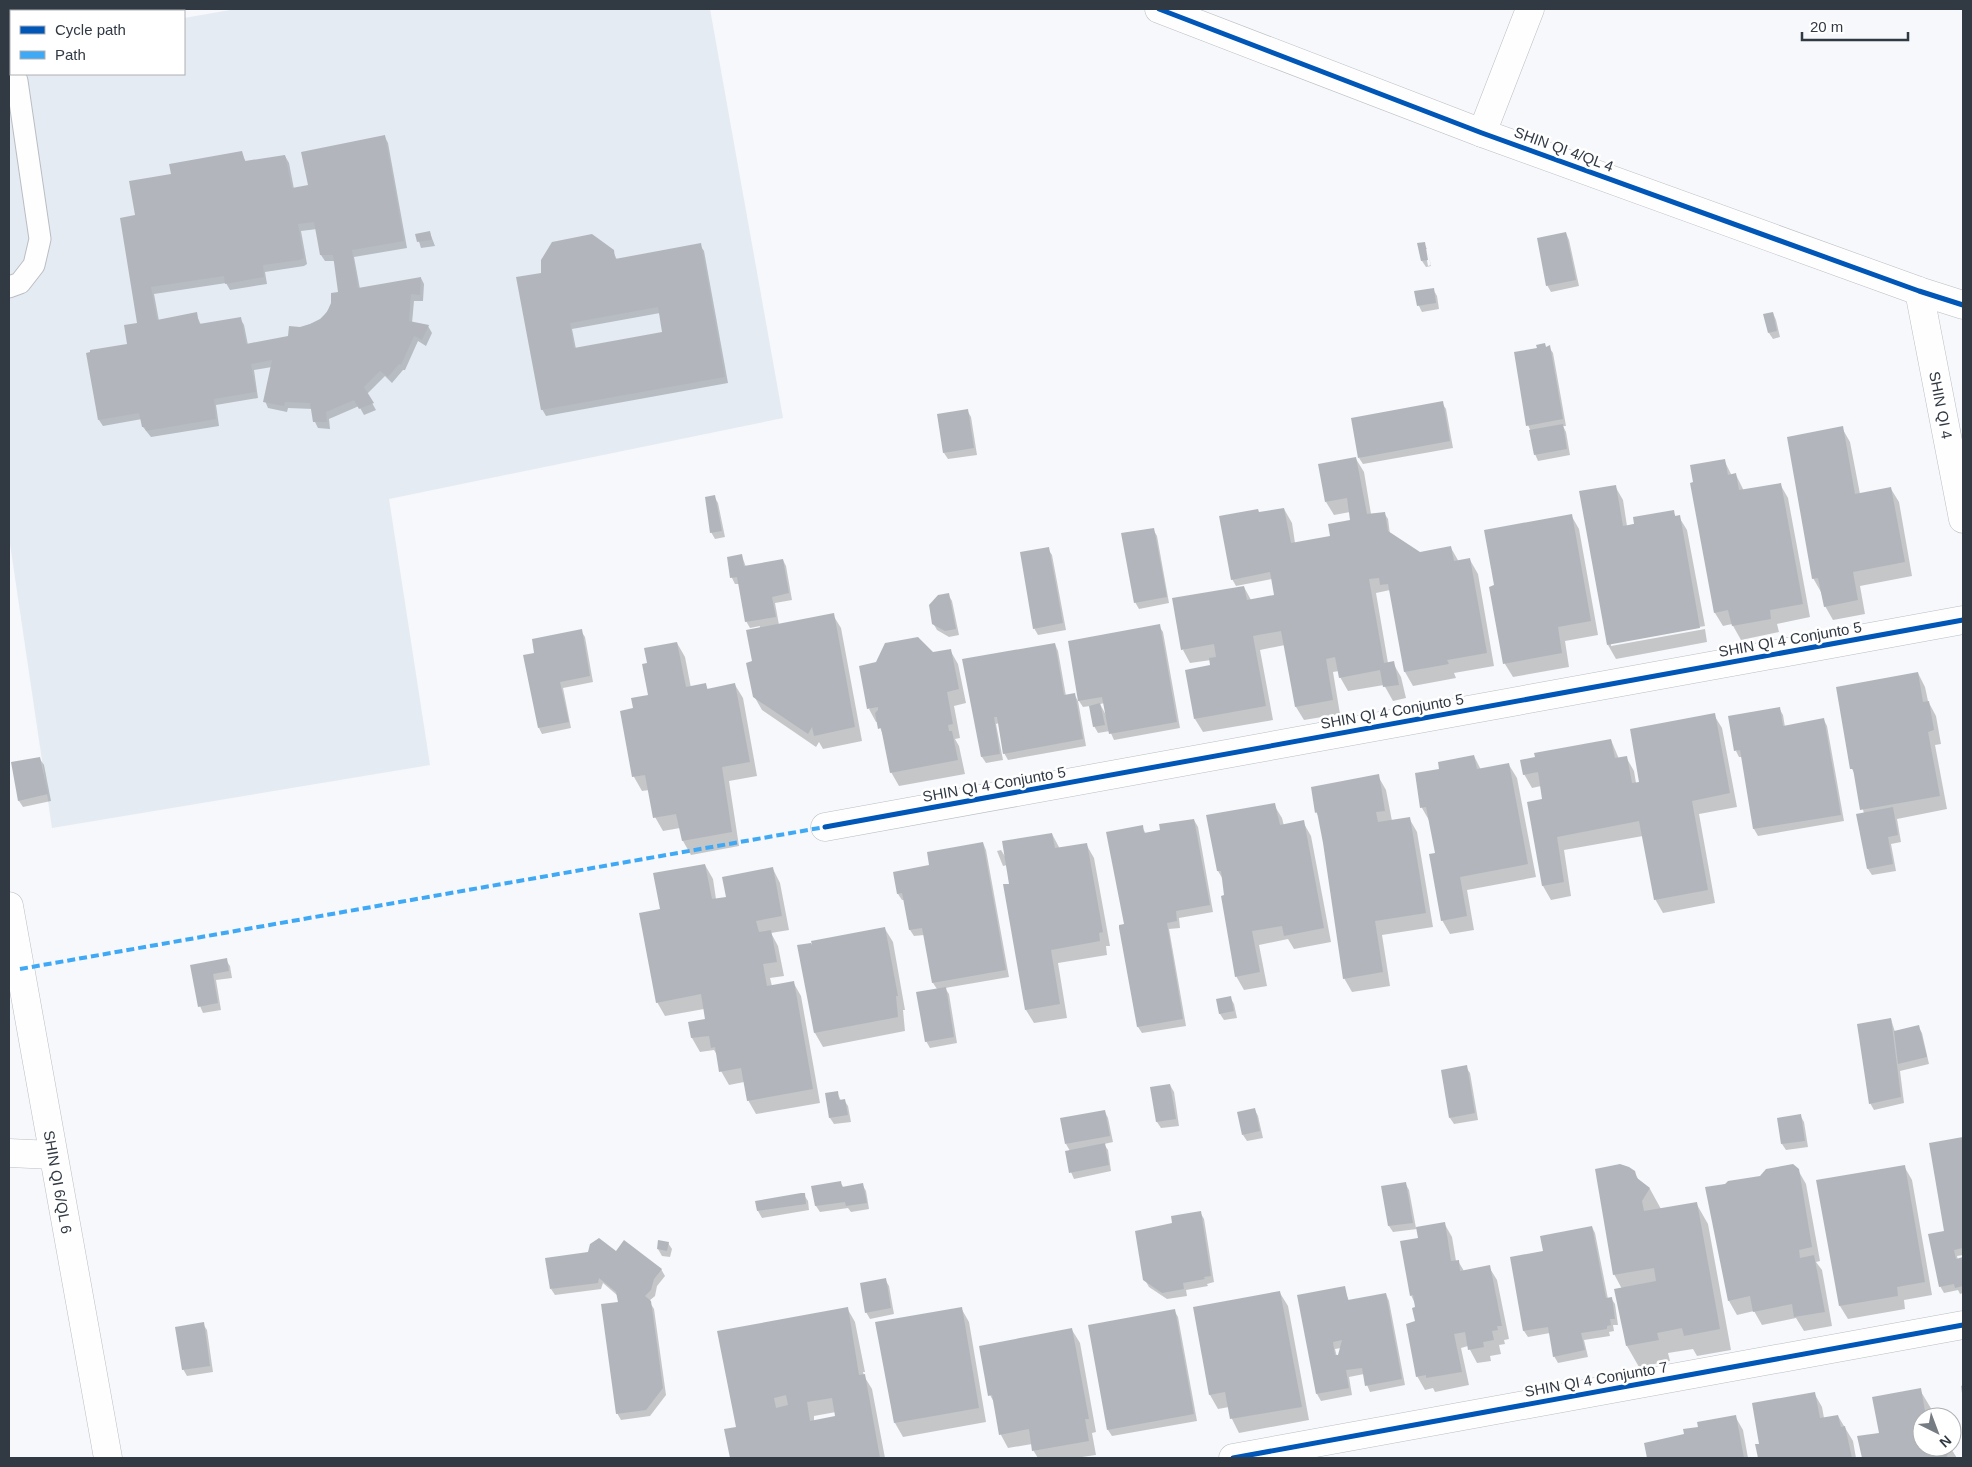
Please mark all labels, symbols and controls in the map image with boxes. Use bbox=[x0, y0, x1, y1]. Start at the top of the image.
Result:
legend bbox=[10, 10, 185, 75]
scale bar bbox=[1802, 10, 1908, 42]
text: 20 m bbox=[1810, 18, 1843, 35]
text: Cycle path bbox=[55, 21, 126, 38]
text: Path bbox=[55, 46, 86, 63]
street label: SHIN QI 4/QL 4 bbox=[1512, 123, 1616, 175]
street label: SHIN QI 4 bbox=[1926, 370, 1956, 440]
street label: SHIN QI 4 Conjunto 5 bbox=[1717, 618, 1863, 660]
street label: SHIN QI 4 Conjunto 5 bbox=[1319, 690, 1465, 732]
street label: SHIN QI 4 Conjunto 5 bbox=[921, 763, 1067, 805]
street label: SHIN QI 6/QL 6 bbox=[41, 1129, 75, 1235]
street label: SHIN QI 4 Conjunto 7 bbox=[1523, 1358, 1669, 1400]
north arrow bbox=[1912, 1407, 1962, 1457]
text: N bbox=[1937, 1432, 1955, 1451]

